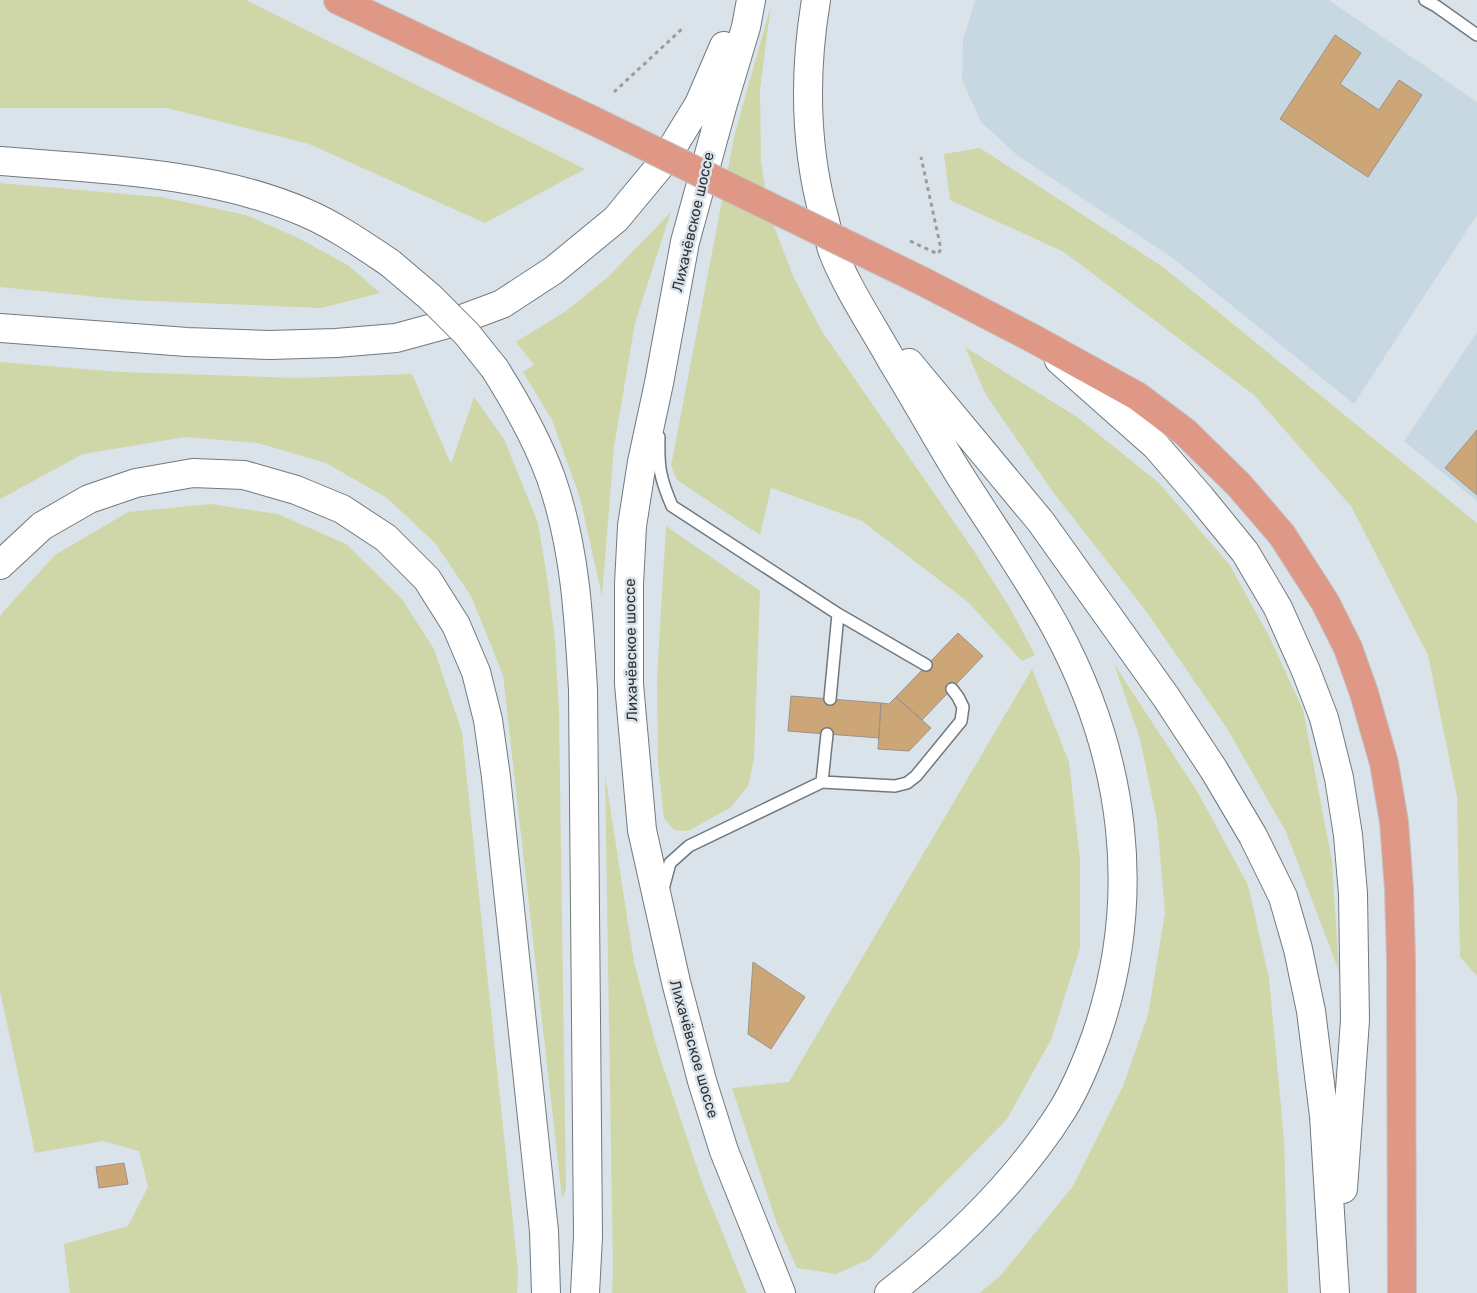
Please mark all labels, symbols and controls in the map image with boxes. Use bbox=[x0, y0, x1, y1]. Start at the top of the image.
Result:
street label: Лихачёвское шоссе bbox=[668, 150, 718, 294]
street label: Лихачёвское шоссе bbox=[621, 578, 641, 722]
street label: Лихачёвское шоссе bbox=[666, 978, 722, 1120]

